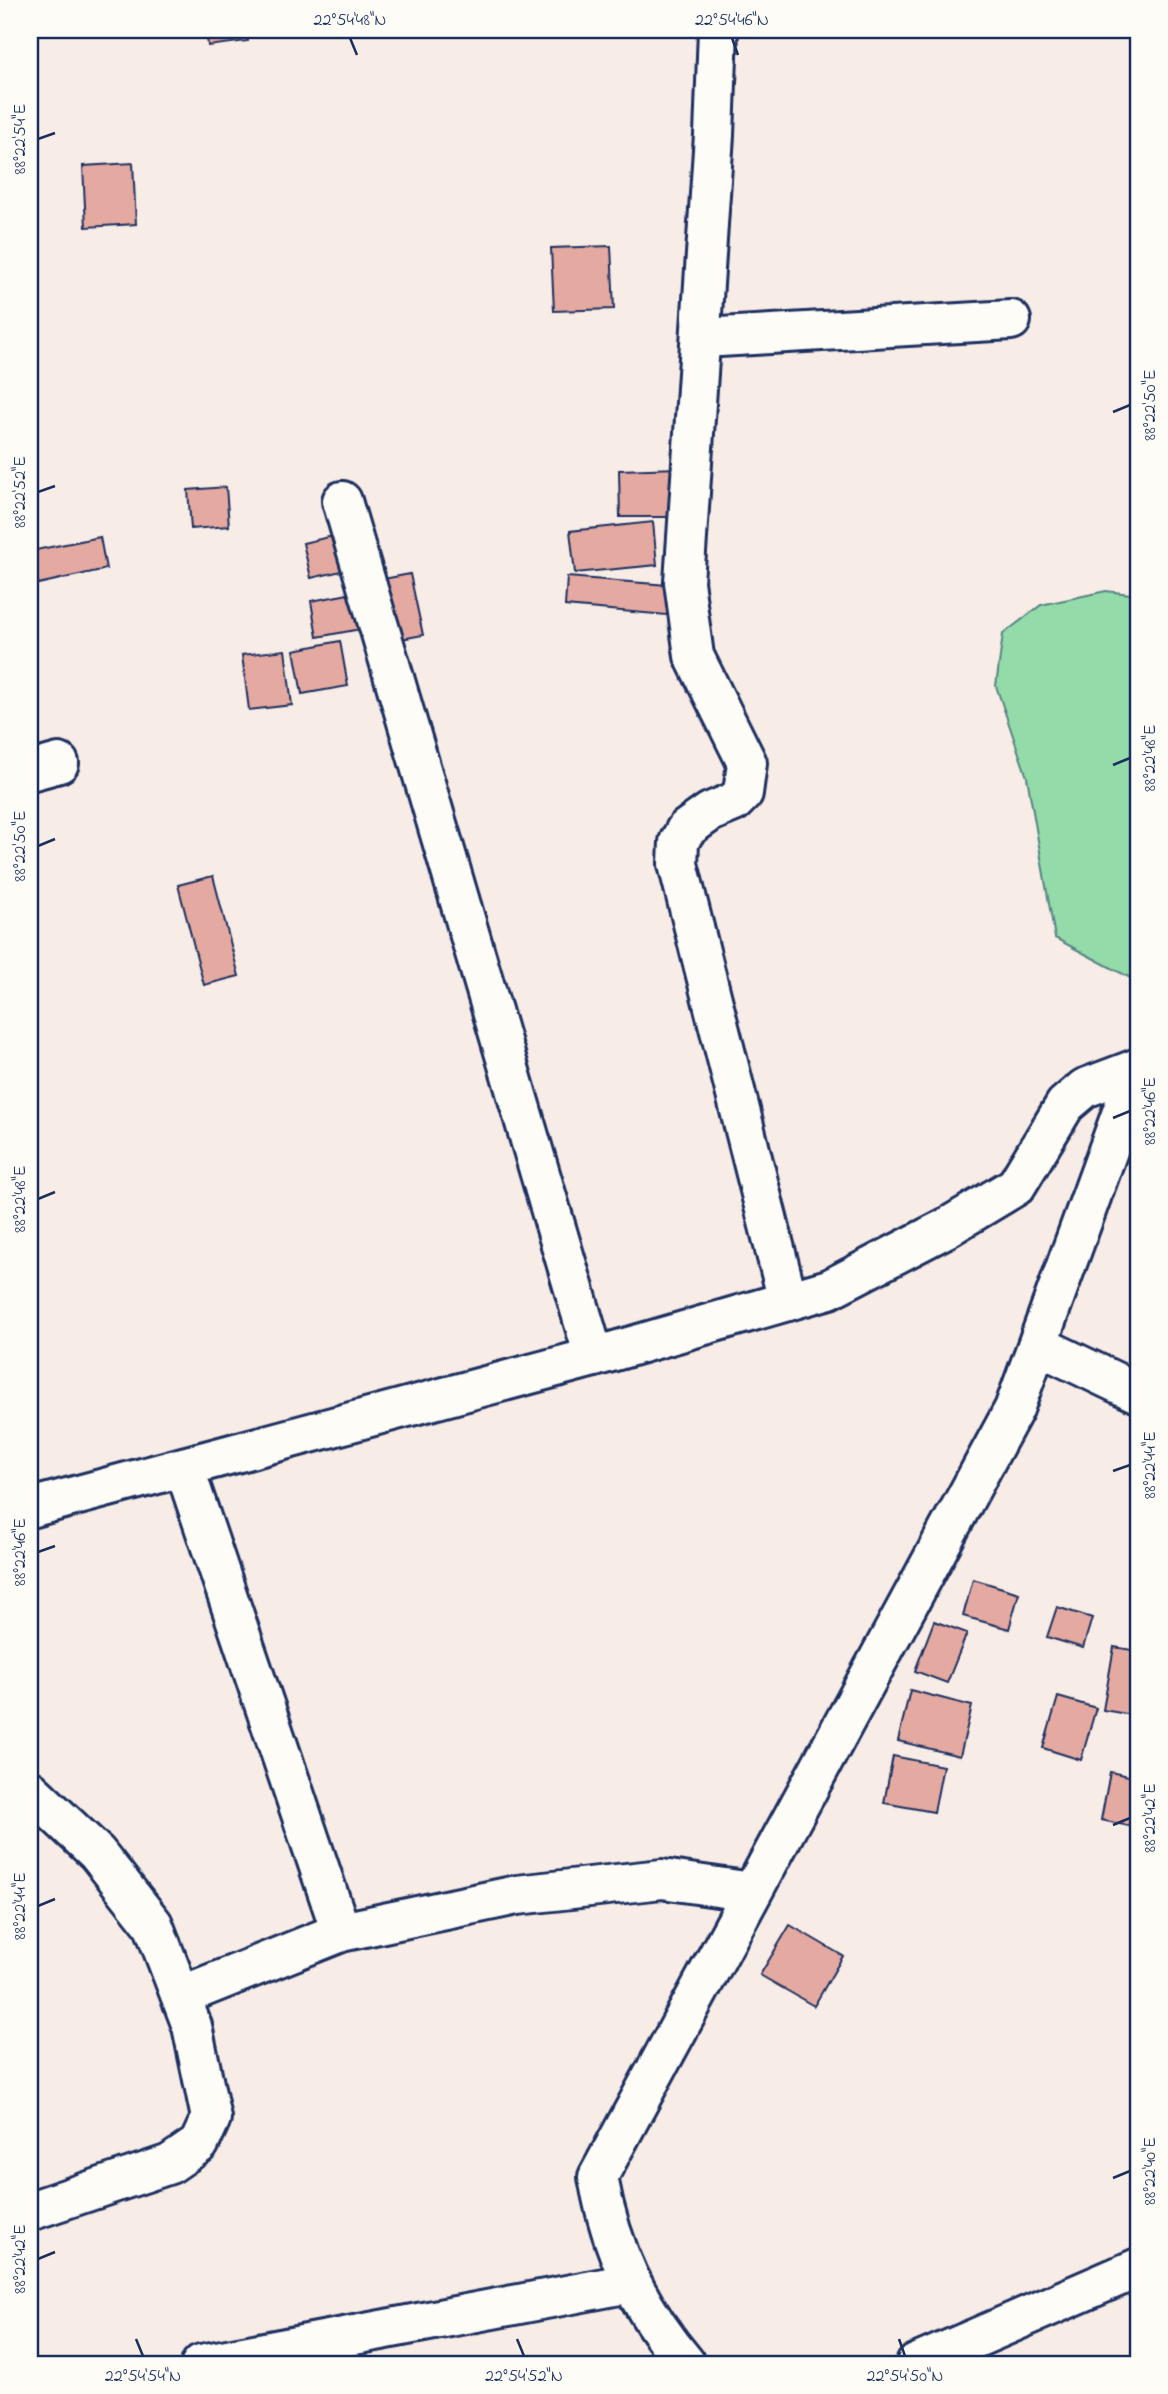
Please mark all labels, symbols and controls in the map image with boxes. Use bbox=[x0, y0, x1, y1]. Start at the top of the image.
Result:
text: 22°54'48"N bbox=[314, 8, 386, 34]
text: 22°54'46"N bbox=[695, 8, 769, 34]
text: 88°22'54"E bbox=[8, 103, 34, 174]
text: 88°22'50"E bbox=[1138, 369, 1164, 441]
text: 88°22'52"E bbox=[8, 456, 34, 528]
text: 88°22'48"E bbox=[1138, 724, 1164, 792]
text: 88°22'50"E bbox=[8, 810, 34, 882]
text: 88°22'46"E bbox=[1138, 1077, 1164, 1145]
text: 88°22'48"E bbox=[8, 1165, 34, 1233]
text: 88°22'44"E bbox=[1138, 1431, 1164, 1499]
text: 88°22'46"E bbox=[8, 1518, 34, 1586]
text: 88°22'42"E bbox=[1138, 1783, 1164, 1853]
text: 88°22'44"E bbox=[8, 1872, 34, 1940]
text: 88°22'40"E bbox=[1138, 2137, 1164, 2205]
text: 88°22'42"E bbox=[8, 2224, 34, 2294]
text: 22°54'54"N bbox=[105, 2364, 181, 2390]
text: 22°54'52"N bbox=[485, 2364, 563, 2390]
text: 22°54'50"N bbox=[867, 2364, 943, 2390]

